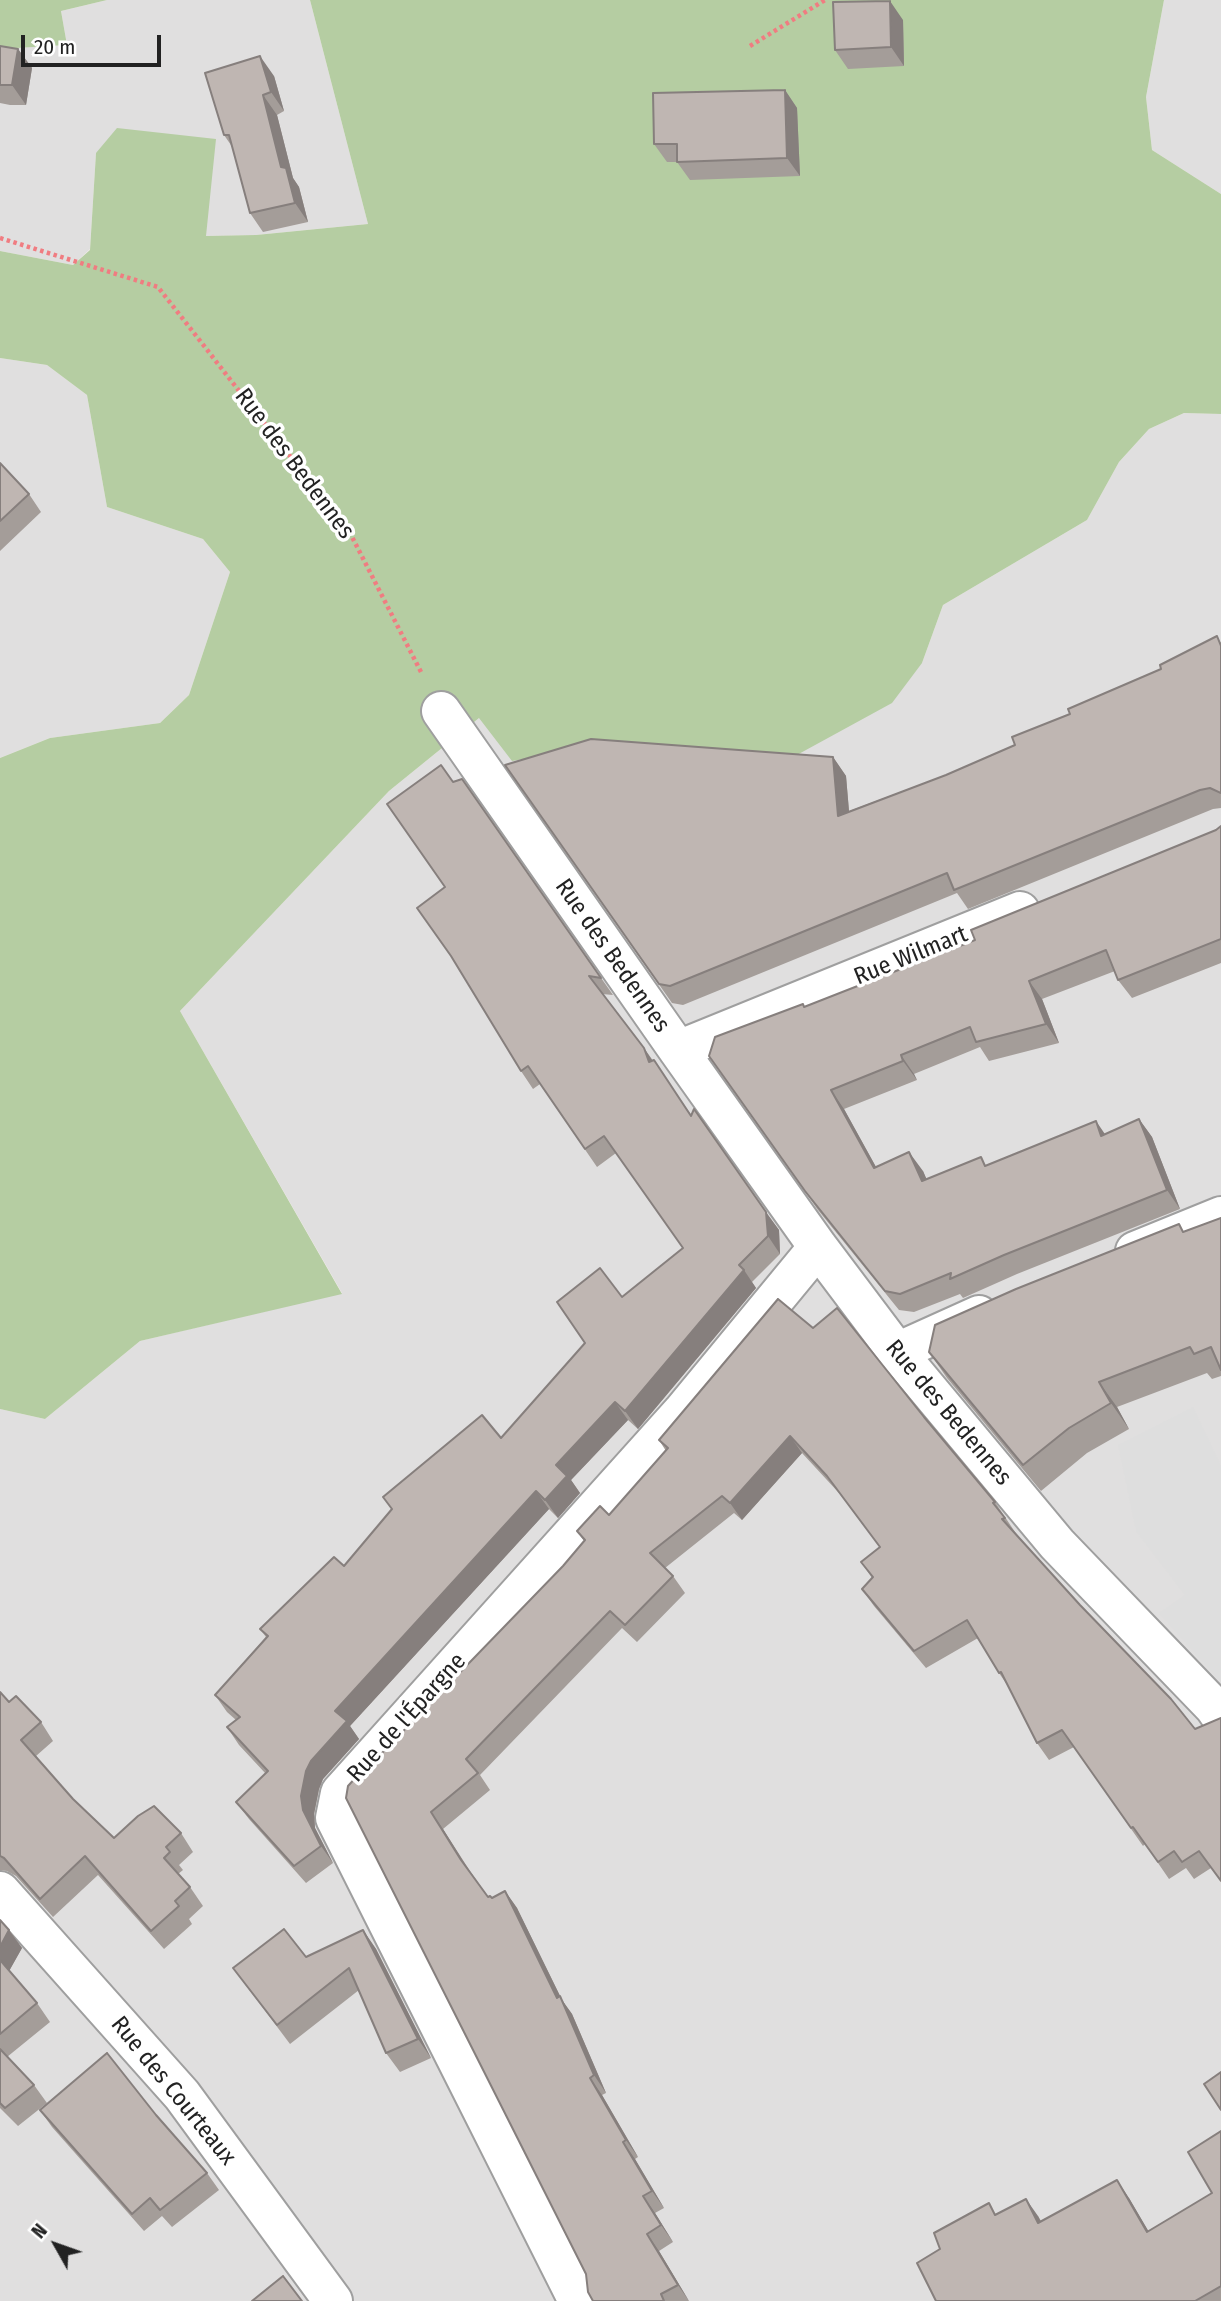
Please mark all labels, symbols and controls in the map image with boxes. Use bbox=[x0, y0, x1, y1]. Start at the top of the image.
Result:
scale bar bbox=[24, 21, 164, 65]
text: 20 m bbox=[34, 34, 75, 60]
street label: Rue des Bedennes bbox=[228, 383, 360, 545]
street label: Rue des Bedennes bbox=[548, 874, 676, 1038]
street label: Rue Wilmart bbox=[850, 920, 972, 992]
street label: Rue des Bedennes bbox=[879, 1334, 1017, 1492]
street label: Rue de l'Épargne bbox=[342, 1648, 472, 1788]
street label: Rue des Courteaux bbox=[104, 2011, 242, 2171]
north arrow bbox=[21, 2210, 91, 2280]
text: N bbox=[27, 2219, 52, 2243]

